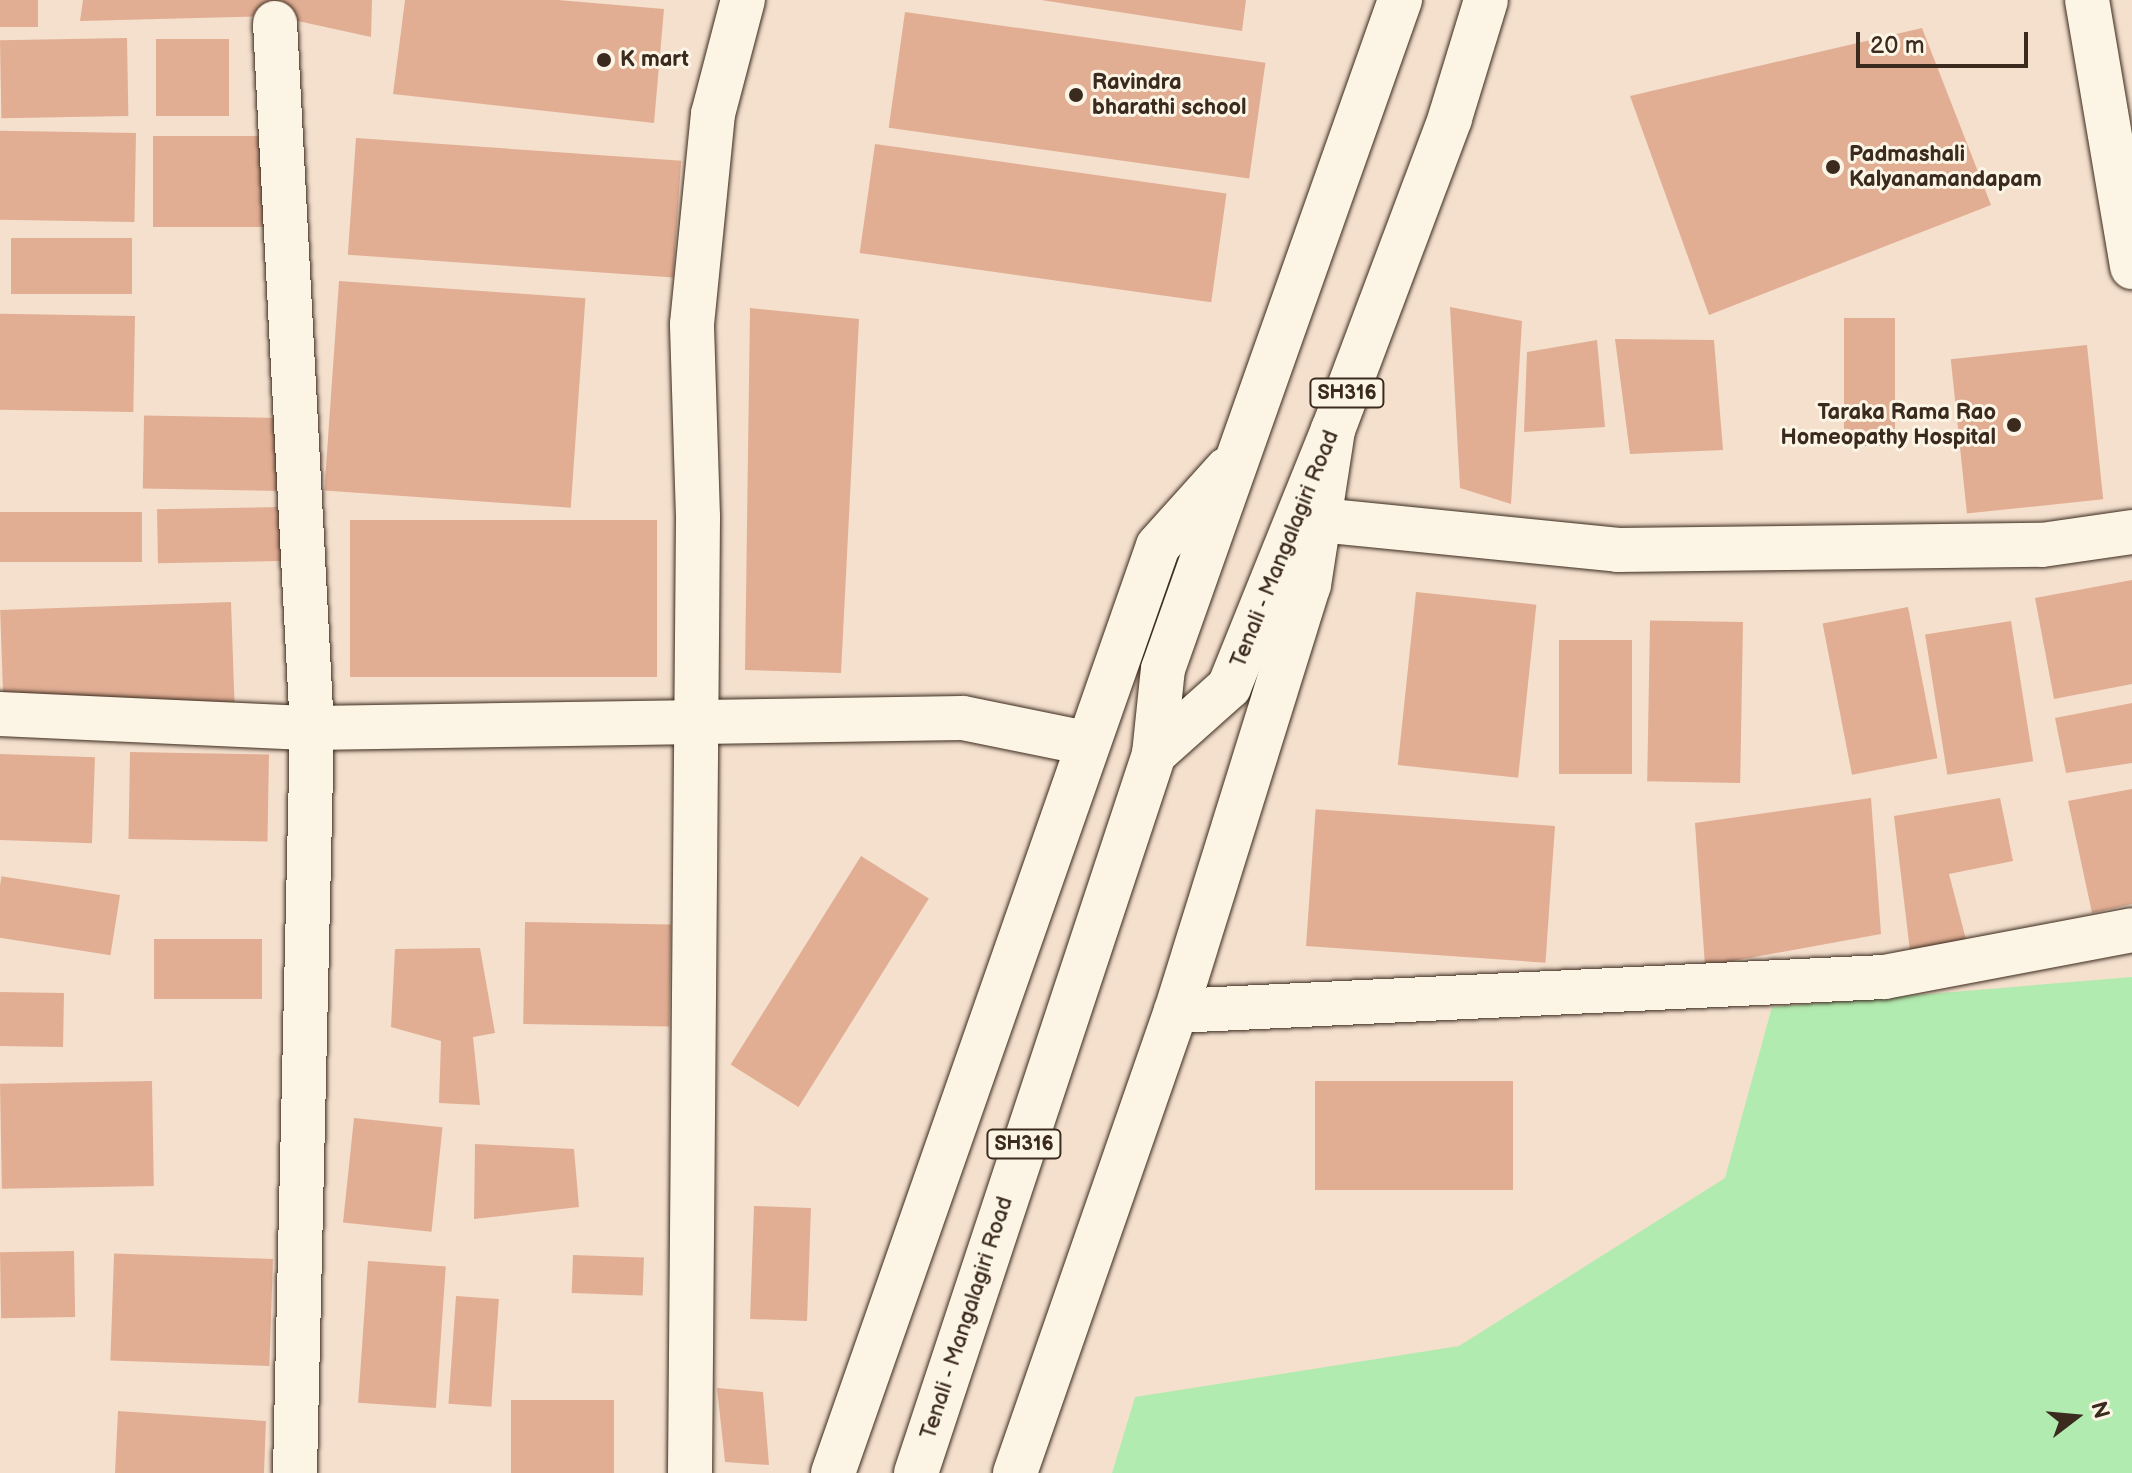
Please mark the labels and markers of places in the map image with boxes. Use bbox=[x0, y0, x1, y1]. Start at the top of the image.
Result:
place label: K mart bbox=[620, 47, 689, 73]
marker: K mart bbox=[595, 51, 613, 69]
place label: Ravindra bharathi school bbox=[1092, 69, 1247, 120]
marker: Ravindra bharathi school bbox=[1067, 86, 1085, 104]
place label: Padmashali Kalyanamandapam bbox=[1849, 141, 2042, 192]
marker: Padmashali Kalyanamandapam bbox=[1824, 158, 1842, 176]
place label: Taraka Rama Rao Homeopathy Hospital bbox=[1780, 399, 1996, 450]
marker: Taraka Rama Rao Homeopathy Hospital bbox=[2003, 414, 2025, 436]

